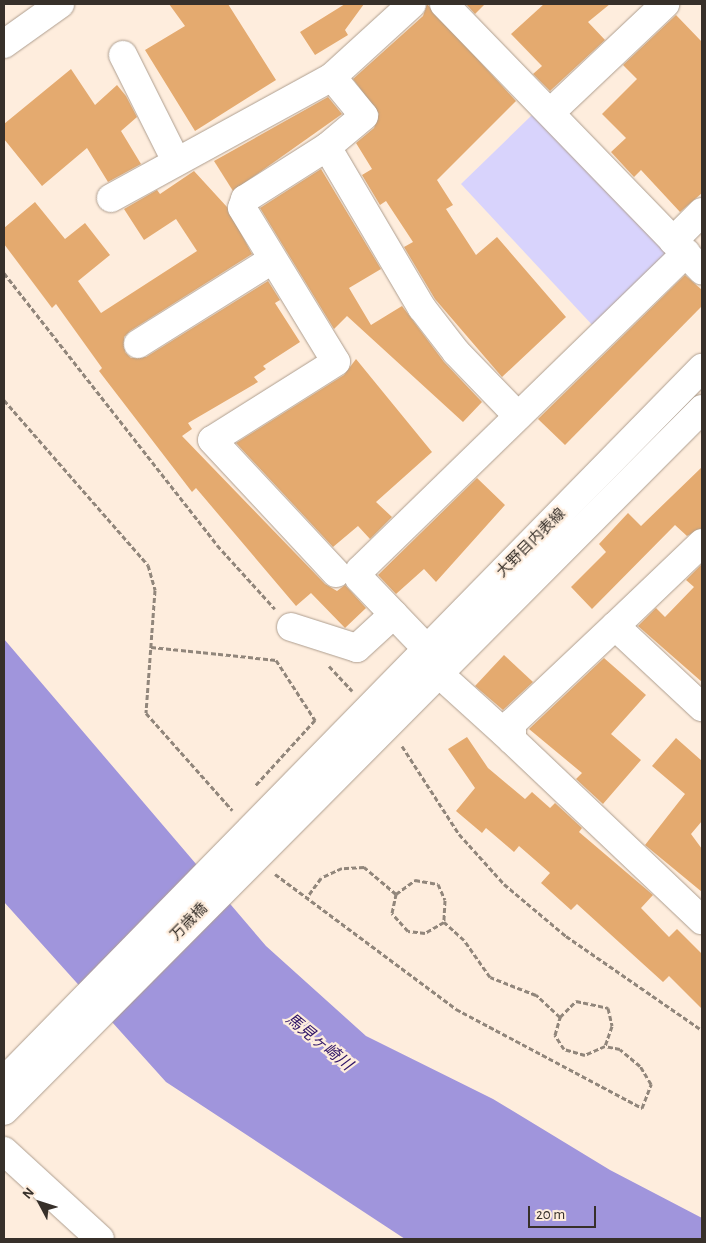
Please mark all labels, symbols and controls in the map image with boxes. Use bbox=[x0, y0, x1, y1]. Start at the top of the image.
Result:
street label: 大野目内表線 bbox=[493, 505, 569, 581]
street label: 万歳橋 bbox=[167, 900, 211, 944]
water label: 馬見ヶ崎川 bbox=[282, 1009, 356, 1075]
north arrow bbox=[15, 1178, 65, 1228]
text: N bbox=[20, 1185, 37, 1202]
scale bar bbox=[531, 1196, 598, 1228]
text: 20 m bbox=[536, 1207, 565, 1222]

